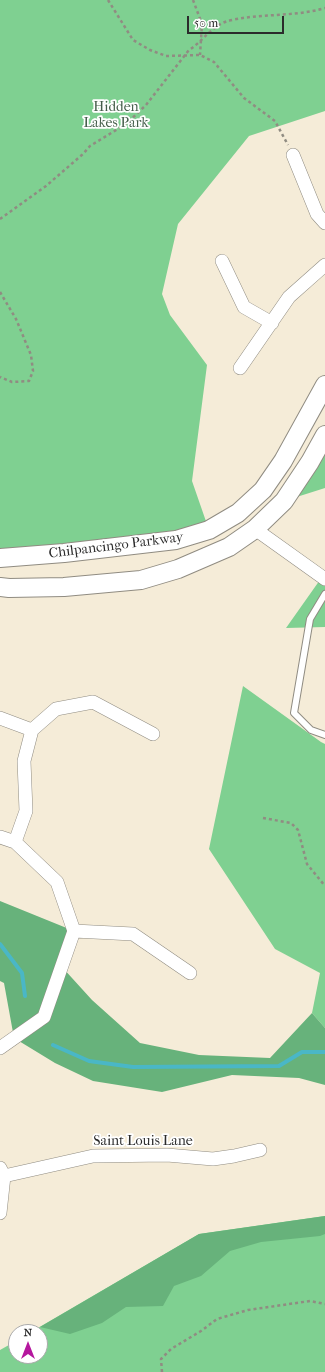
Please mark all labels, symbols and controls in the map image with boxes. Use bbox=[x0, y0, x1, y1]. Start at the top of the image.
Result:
scale bar bbox=[189, 8, 286, 34]
text: 50 m bbox=[194, 16, 218, 30]
park label: Hidden Lakes Park bbox=[84, 100, 148, 132]
street label: Chilpancingo Parkway bbox=[48, 529, 184, 563]
street label: Saint Louis Lane bbox=[93, 1134, 193, 1150]
north arrow bbox=[8, 1324, 48, 1364]
text: N bbox=[24, 1326, 32, 1339]

